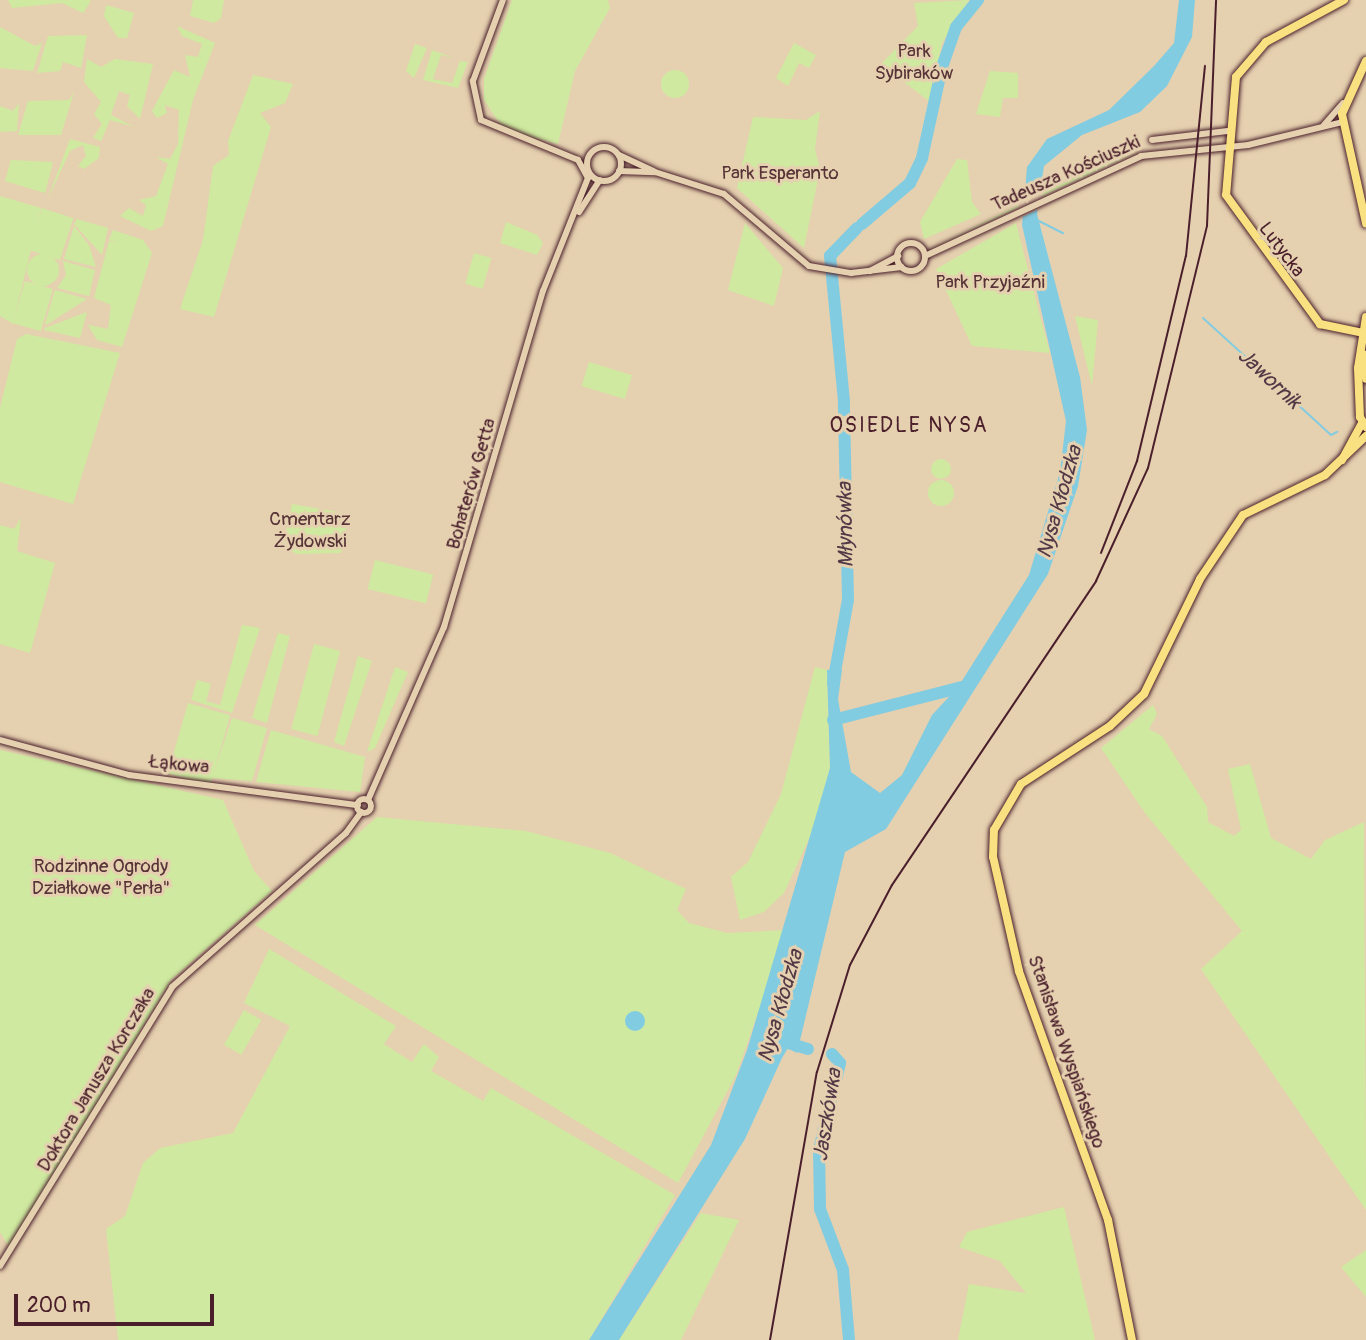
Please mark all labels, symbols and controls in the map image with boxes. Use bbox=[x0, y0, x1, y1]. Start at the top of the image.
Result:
park label: Park Sybiraków bbox=[875, 41, 953, 85]
street label: Tadeusza Kościuszki bbox=[988, 131, 1144, 217]
park label: Park Esperanto bbox=[721, 163, 839, 185]
street label: Lutycka bbox=[1253, 218, 1309, 282]
park label: Park Przyjaźni bbox=[935, 272, 1045, 294]
water label: Jawornik bbox=[1232, 343, 1306, 415]
district label: OSIEDLE NYSA bbox=[831, 413, 987, 439]
street label: Bohaterów Getta bbox=[442, 416, 502, 552]
water label: Nysa Kłodzka bbox=[1032, 443, 1088, 561]
water label: Młynówka bbox=[833, 482, 859, 568]
park label: Cmentarz Żydowski bbox=[269, 509, 351, 553]
street label: Łąkowa bbox=[148, 751, 210, 779]
park label: Rodzinne Ogrody Działkowe "Perła" bbox=[32, 856, 170, 900]
water label: Nysa Kłodzka bbox=[753, 947, 809, 1065]
street label: Stanisława Wyspiańskiego bbox=[1022, 952, 1110, 1152]
street label: Doktora Janusza Korczaka bbox=[33, 984, 161, 1176]
water label: Jaszkówka bbox=[808, 1067, 848, 1163]
scale bar bbox=[18, 1280, 217, 1324]
text: 200 m bbox=[27, 1292, 91, 1319]

